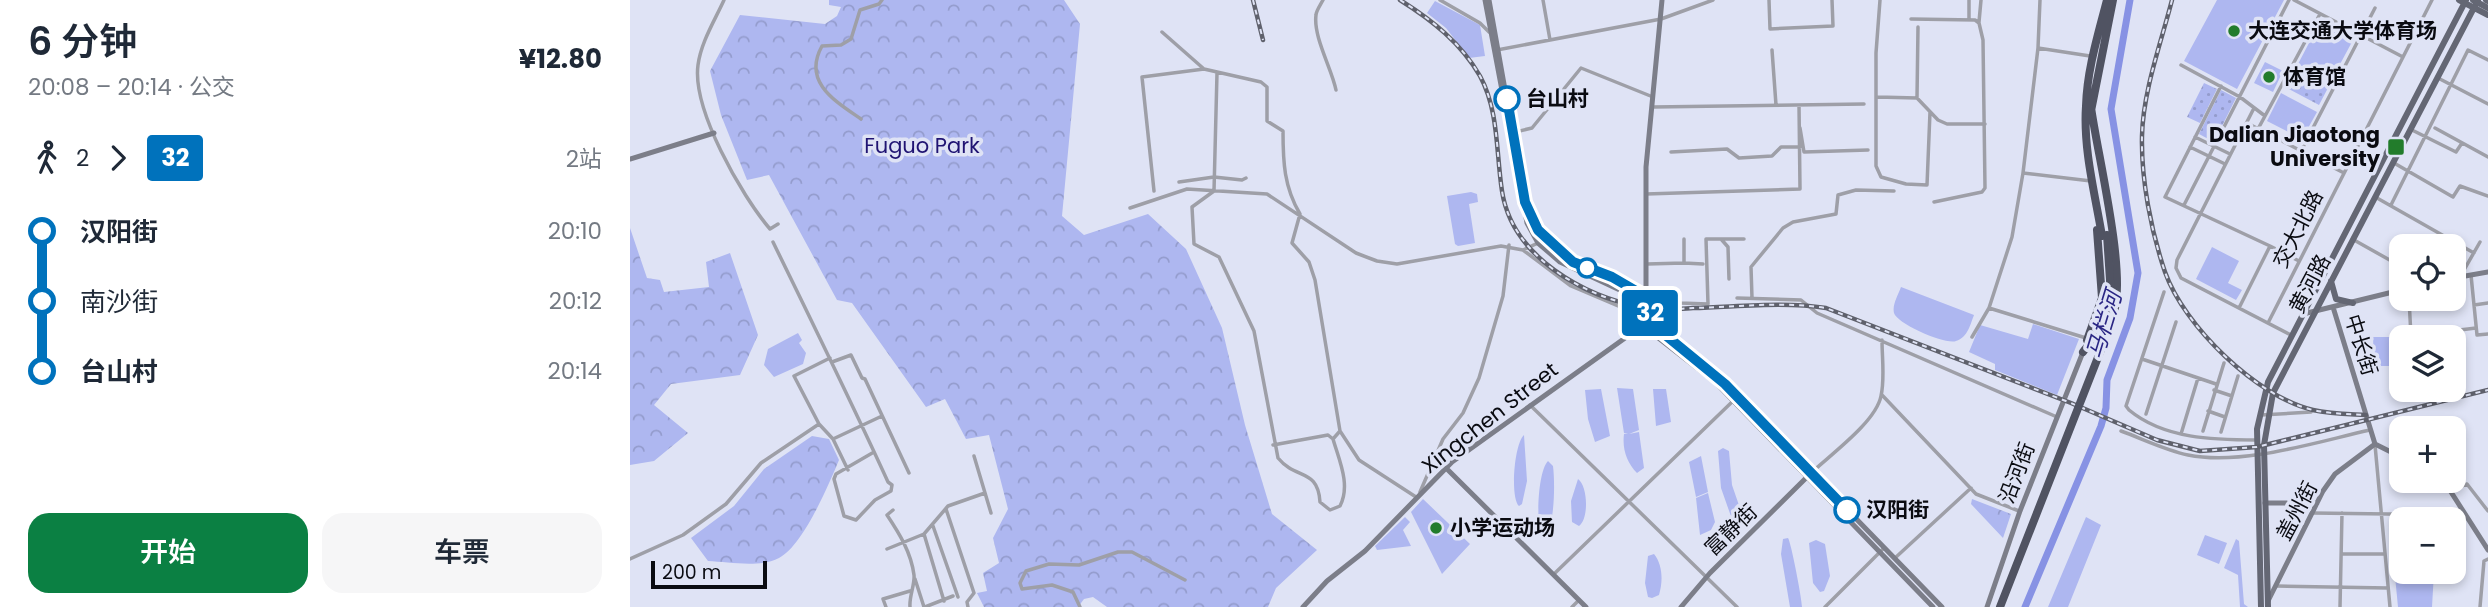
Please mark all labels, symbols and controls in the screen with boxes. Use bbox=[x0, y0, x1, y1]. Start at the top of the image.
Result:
text: 6 分钟 bbox=[28, 15, 137, 68]
place label: 大连交通大学体育场 bbox=[2248, 16, 2437, 45]
marker: 大连交通大学体育场 bbox=[2226, 23, 2242, 39]
text: ¥12.80 bbox=[519, 41, 602, 77]
place label: 体育馆 bbox=[2283, 62, 2346, 91]
marker: 体育馆 bbox=[2261, 69, 2277, 85]
text: 20:08 – 20:14 · 公交 bbox=[28, 71, 235, 103]
place label: 台山村 bbox=[1526, 84, 1589, 113]
marker: 台山村 bbox=[1494, 86, 1520, 112]
place label: Dalian Jiaotong University bbox=[2209, 120, 2381, 173]
park label: Fuguo Park bbox=[864, 131, 980, 160]
marker: Dalian Jiaotong University bbox=[2386, 137, 2406, 157]
icon: walk bbox=[28, 139, 66, 177]
icon: forward bbox=[99, 139, 137, 177]
text: 32 bbox=[161, 141, 189, 174]
text: 2 bbox=[76, 142, 89, 174]
text: 2站 bbox=[566, 143, 602, 175]
street label: 交大北路 bbox=[2266, 185, 2330, 273]
text: 汉阳街 bbox=[80, 214, 158, 250]
text: 20:10 bbox=[548, 215, 602, 247]
map controls bbox=[2389, 234, 2466, 584]
button: locate bbox=[2389, 234, 2466, 311]
street label: 黄河路 bbox=[2282, 249, 2337, 318]
unlabelled marker bbox=[1577, 258, 1597, 278]
text: 南沙街 bbox=[80, 284, 158, 320]
water label: 马栏河 bbox=[2079, 284, 2131, 363]
text: 20:12 bbox=[549, 285, 602, 317]
line badge: 32 bbox=[1618, 290, 1682, 336]
text: 32 bbox=[1636, 296, 1664, 329]
street label: 中长街 bbox=[2338, 310, 2385, 379]
button: layers bbox=[2389, 325, 2466, 402]
text: 台山村 bbox=[80, 354, 158, 390]
text: 20:14 bbox=[548, 355, 602, 387]
street label: Xingchen Street bbox=[1416, 355, 1564, 480]
button: + bbox=[2389, 416, 2466, 493]
street label: 沿河街 bbox=[1992, 438, 2041, 507]
street label: 盖州街 bbox=[2269, 476, 2324, 545]
place label: 汉阳街 bbox=[1866, 495, 1929, 524]
street label: 富静街 bbox=[1698, 497, 1763, 562]
marker: 汉阳街 bbox=[1834, 497, 1860, 523]
button: − bbox=[2389, 507, 2466, 584]
button: 开始 bbox=[28, 513, 308, 593]
button: 车票 bbox=[322, 513, 602, 593]
place label: 小学运动场 bbox=[1450, 513, 1555, 542]
marker: 小学运动场 bbox=[1428, 520, 1444, 536]
scale bar bbox=[651, 558, 766, 590]
text: 200 m bbox=[662, 559, 721, 586]

